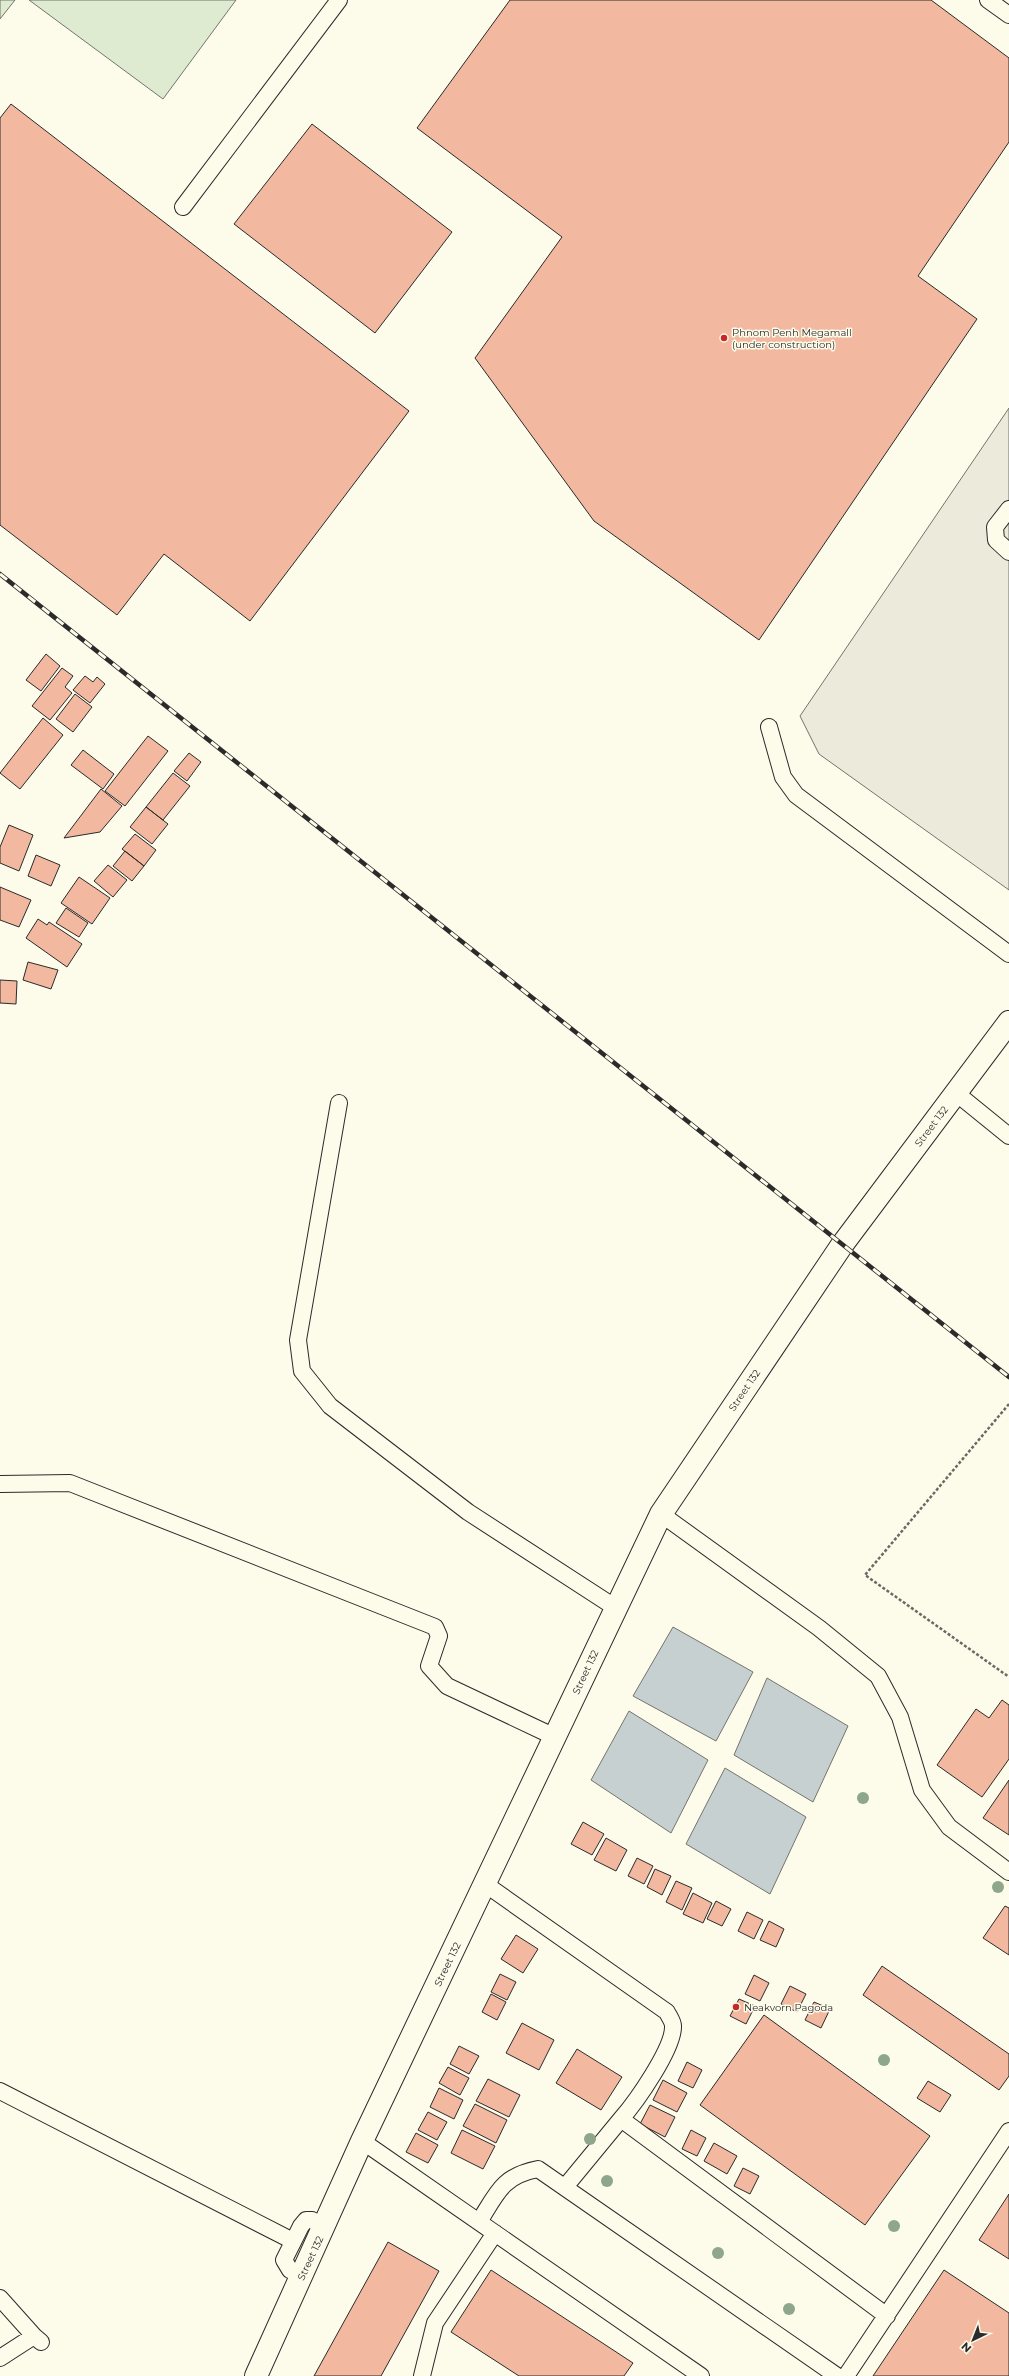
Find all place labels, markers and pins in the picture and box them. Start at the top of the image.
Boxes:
place label: Phnom Penh Megamall (under construction) [732,326,852,351]
marker: Phnom Penh Megamall (under construction) [719,333,729,343]
place label: Neakvorn Pagoda [744,2001,833,2014]
marker: Neakvorn Pagoda [731,2002,741,2012]

